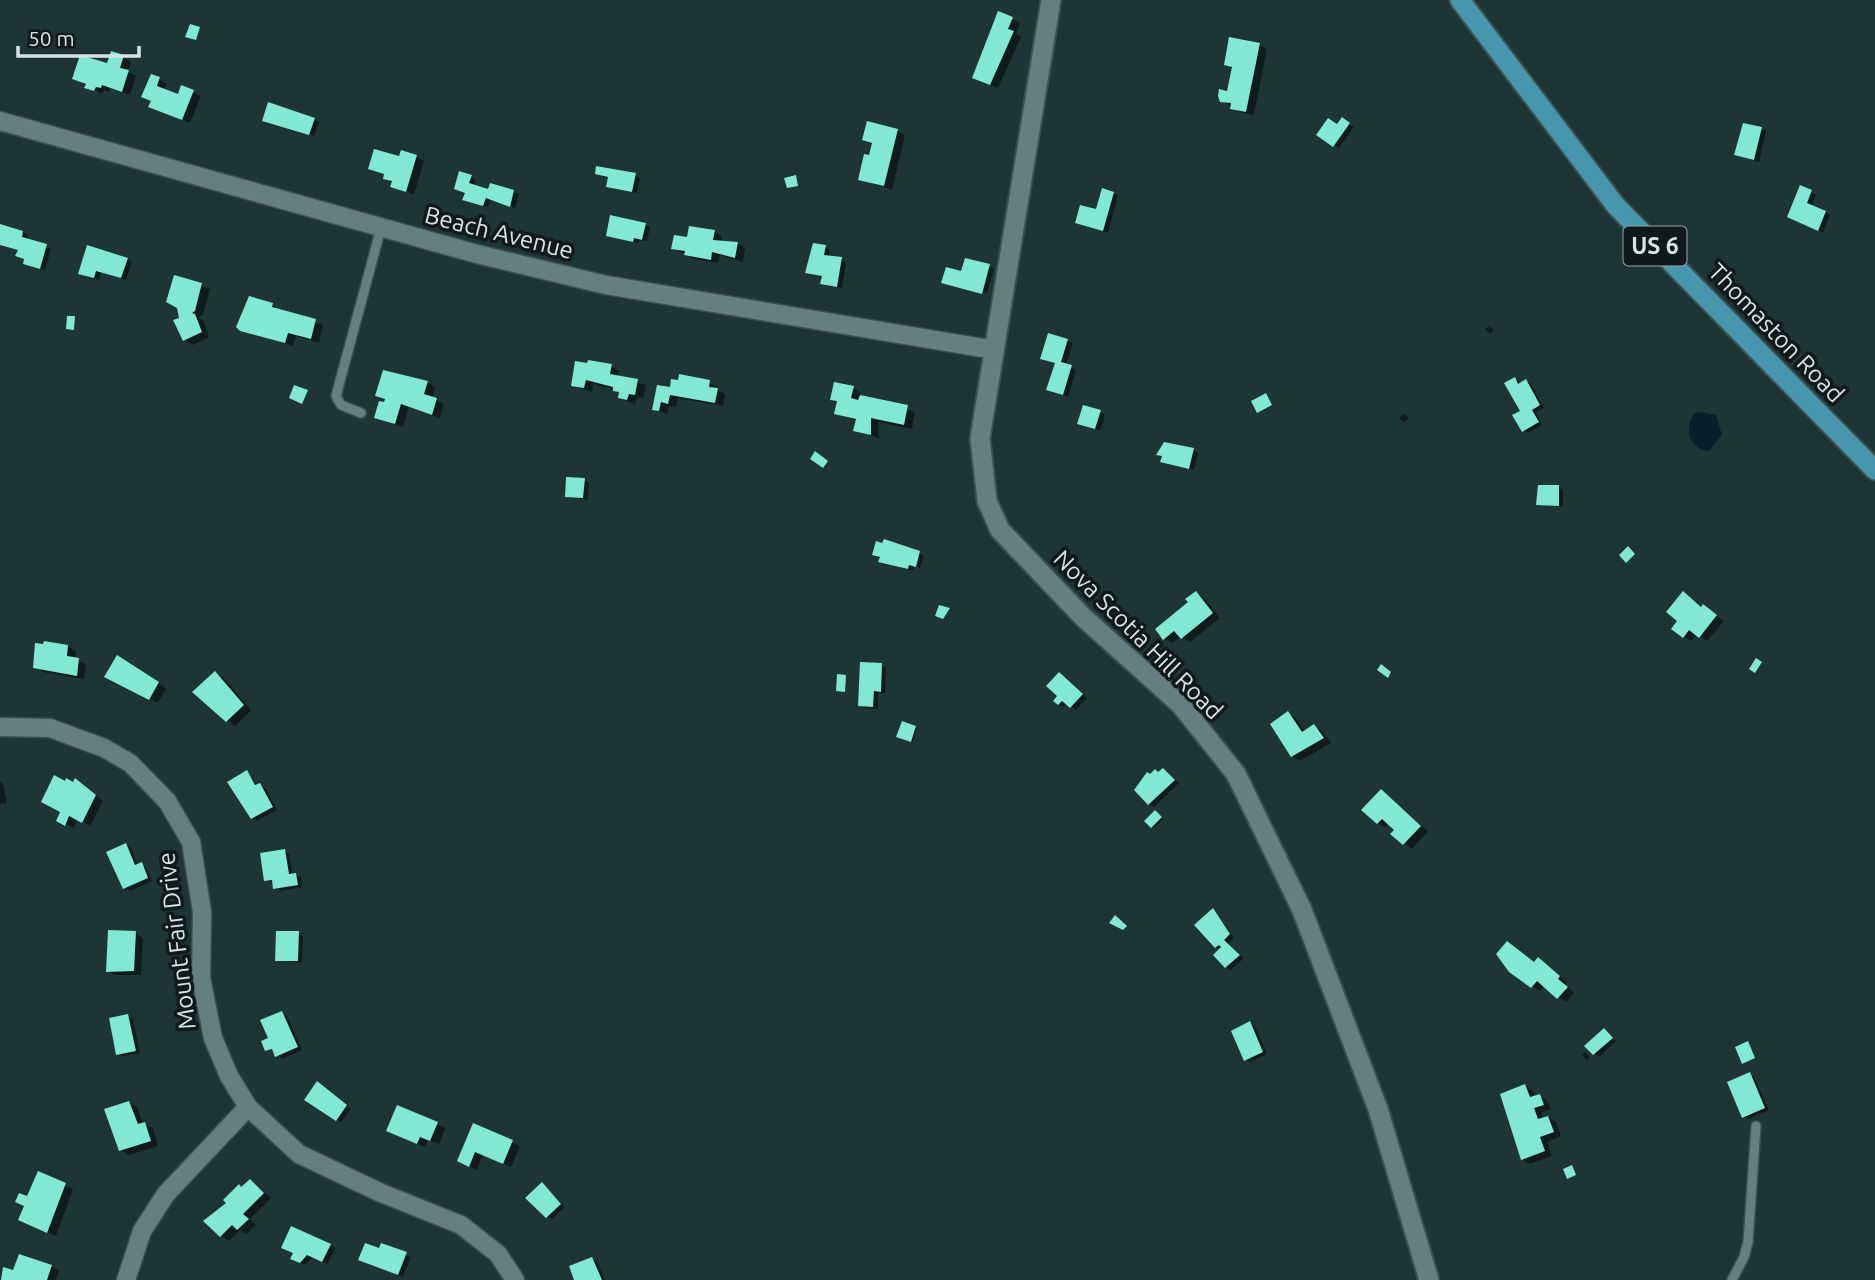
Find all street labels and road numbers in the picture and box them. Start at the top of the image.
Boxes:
street label: Beach Avenue [422,201,576,264]
road number: US 6 [1624,227,1686,266]
street label: Thomaston Road [1703,258,1849,408]
street label: Nova Scotia Hill Road [1048,545,1228,725]
street label: Mount Fair Drive [152,851,201,1031]

